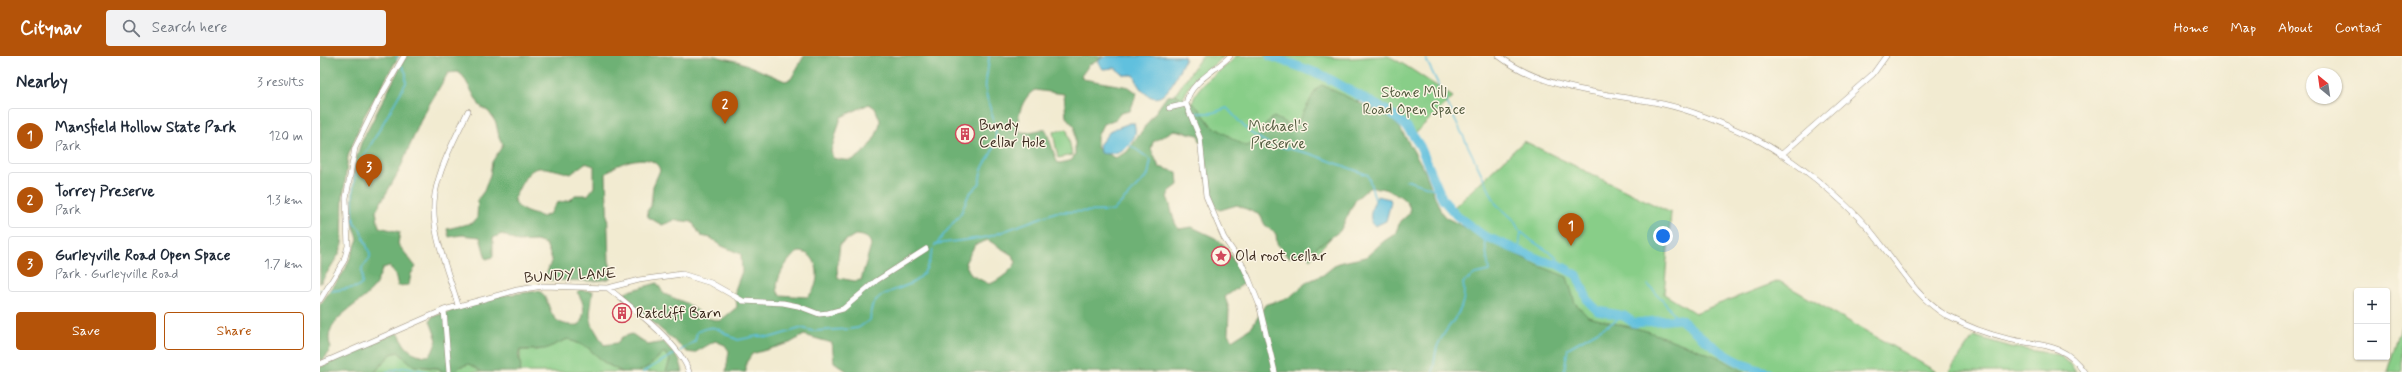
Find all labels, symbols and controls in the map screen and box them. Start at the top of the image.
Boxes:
search box [106,10,386,46]
text: Citynav [20,16,82,41]
icon: search [120,17,142,39]
text: Search here [152,18,227,38]
text: Home [2174,19,2208,37]
text: Map [2230,19,2256,37]
text: About [2278,19,2313,37]
text: Contact [2335,19,2382,37]
north arrow [2306,68,2342,104]
text: Nearby [16,71,68,93]
text: 3 results [257,74,304,91]
park label: Stone Mill Road Open Space [1362,83,1466,120]
pin: 2 [712,91,738,124]
place label: Bundy Cellar Hole [979,116,1046,153]
park label: Michael's Preserve [1248,117,1308,154]
text: Mansfield Hollow State Park [55,118,236,138]
building icon: Bundy Cellar Hole [954,123,976,145]
text: 1 [27,128,33,145]
text: 120 m [269,128,303,145]
text: Park [55,138,81,155]
pin: 3 [356,154,382,187]
text: Torrey Preserve [55,182,155,202]
text: 2 [27,192,33,209]
text: 1.3 km [266,192,303,209]
text: Park [55,202,81,219]
pin: 1 [1558,213,1584,246]
your location [1653,226,1673,246]
place icon: Old root cellar [1210,245,1232,267]
text: Gurleyville Road Open Space [55,246,230,266]
place label: Old root cellar [1235,247,1327,267]
text: 3 [27,256,33,273]
text: 1.7 km [264,256,303,273]
street label: BUNDY LANE [523,264,617,288]
text: Park · Gurleyville Road [55,266,178,283]
map controls [2354,288,2390,360]
button: + [2354,288,2390,324]
building icon: Ratcliff Barn [611,302,633,324]
place label: Ratcliff Barn [636,304,721,324]
button: Save [16,312,156,350]
button: Share [164,312,304,350]
button: − [2354,324,2390,360]

